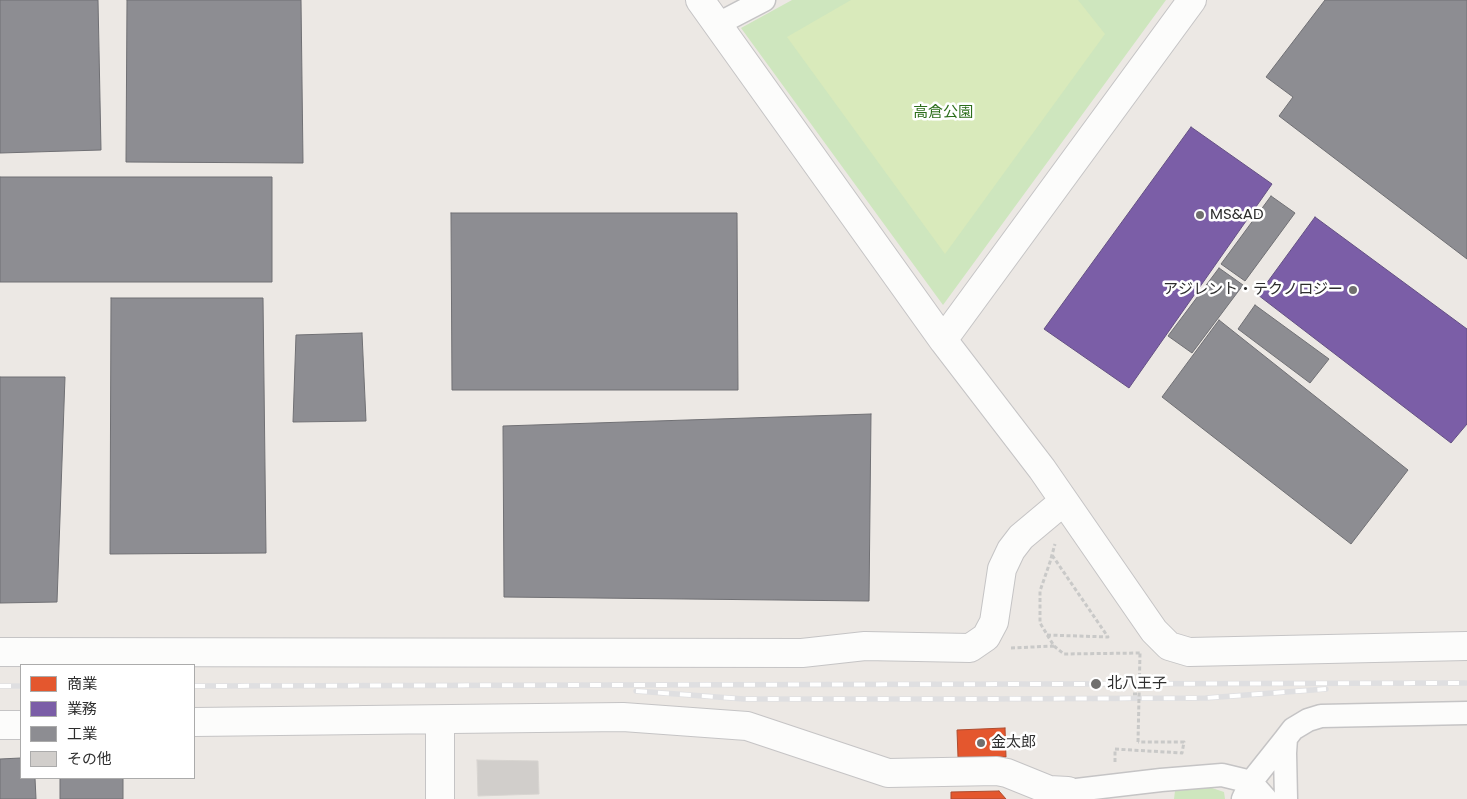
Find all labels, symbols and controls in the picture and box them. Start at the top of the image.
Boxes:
park label: 高倉公園 [913,104,973,122]
place label: MS&AD [1210,206,1264,224]
marker: MS&AD [1194,209,1206,221]
place label: アジレント・テクノロジー [1163,281,1343,299]
marker: アジレント・テクノロジー [1347,284,1359,296]
legend [20,664,195,779]
text: 商業 [67,673,97,694]
place label: 北八王子 [1107,675,1167,693]
marker: 北八王子 [1089,677,1103,691]
text: 業務 [67,698,97,719]
text: 工業 [67,723,97,744]
place label: 金太郎 [991,734,1036,752]
marker: 金太郎 [975,737,987,749]
text: その他 [67,748,112,769]

